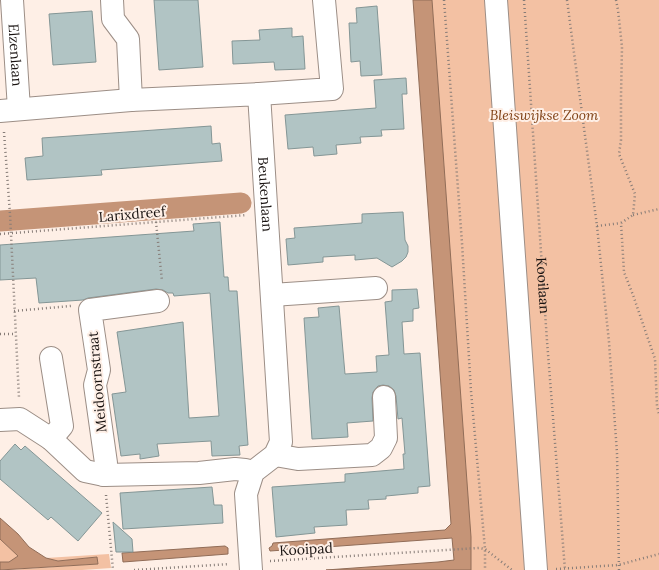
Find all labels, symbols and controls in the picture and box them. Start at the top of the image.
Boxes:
street label: Elzenlaan [5,23,27,87]
park label: Bleiswijkse Zoom [490,106,599,124]
street label: Beukenlaan [254,156,277,233]
street label: Larixdreef [98,202,167,226]
street label: Kooilaan [532,257,554,315]
street label: Meidoornstraat [84,330,110,433]
street label: Kooipad [279,539,333,559]

